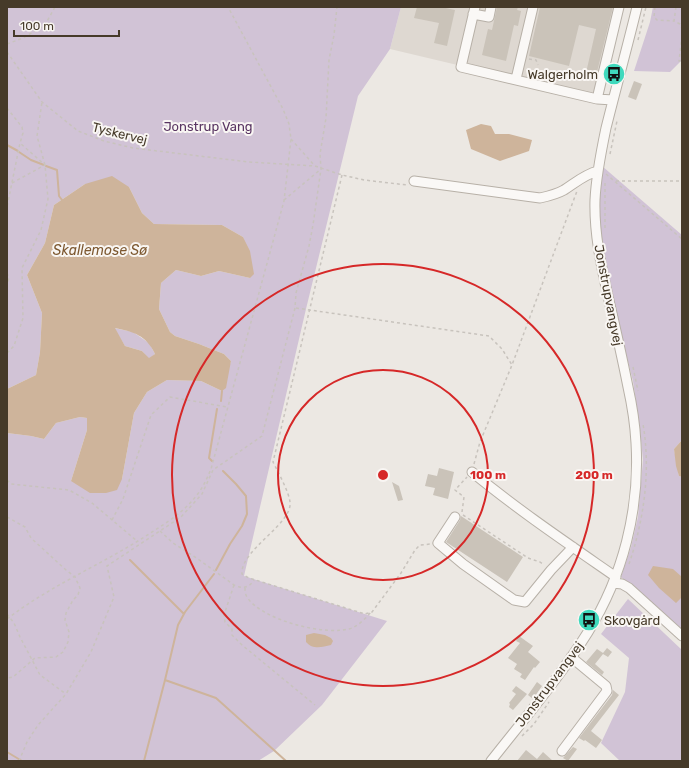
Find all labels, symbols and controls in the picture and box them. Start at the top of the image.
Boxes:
scale bar [14,12,119,38]
text: 100 m [20,19,54,33]
bus stop icon: Walgerholm [601,61,627,87]
place label: Walgerholm [527,67,598,83]
street label: Tyskervej [91,119,149,148]
park label: Jonstrup Vang [163,119,253,135]
water label: Skallemose Sø [53,242,147,259]
street label: Jonstrupvangvej [590,243,626,347]
centre of rings [376,468,390,482]
text: 100 m [470,468,506,482]
text: 200 m [575,468,613,482]
bus stop icon: Skovgård [576,607,602,633]
place label: Skovgård [604,613,660,629]
street label: Jonstrupvangvej [512,639,587,730]

